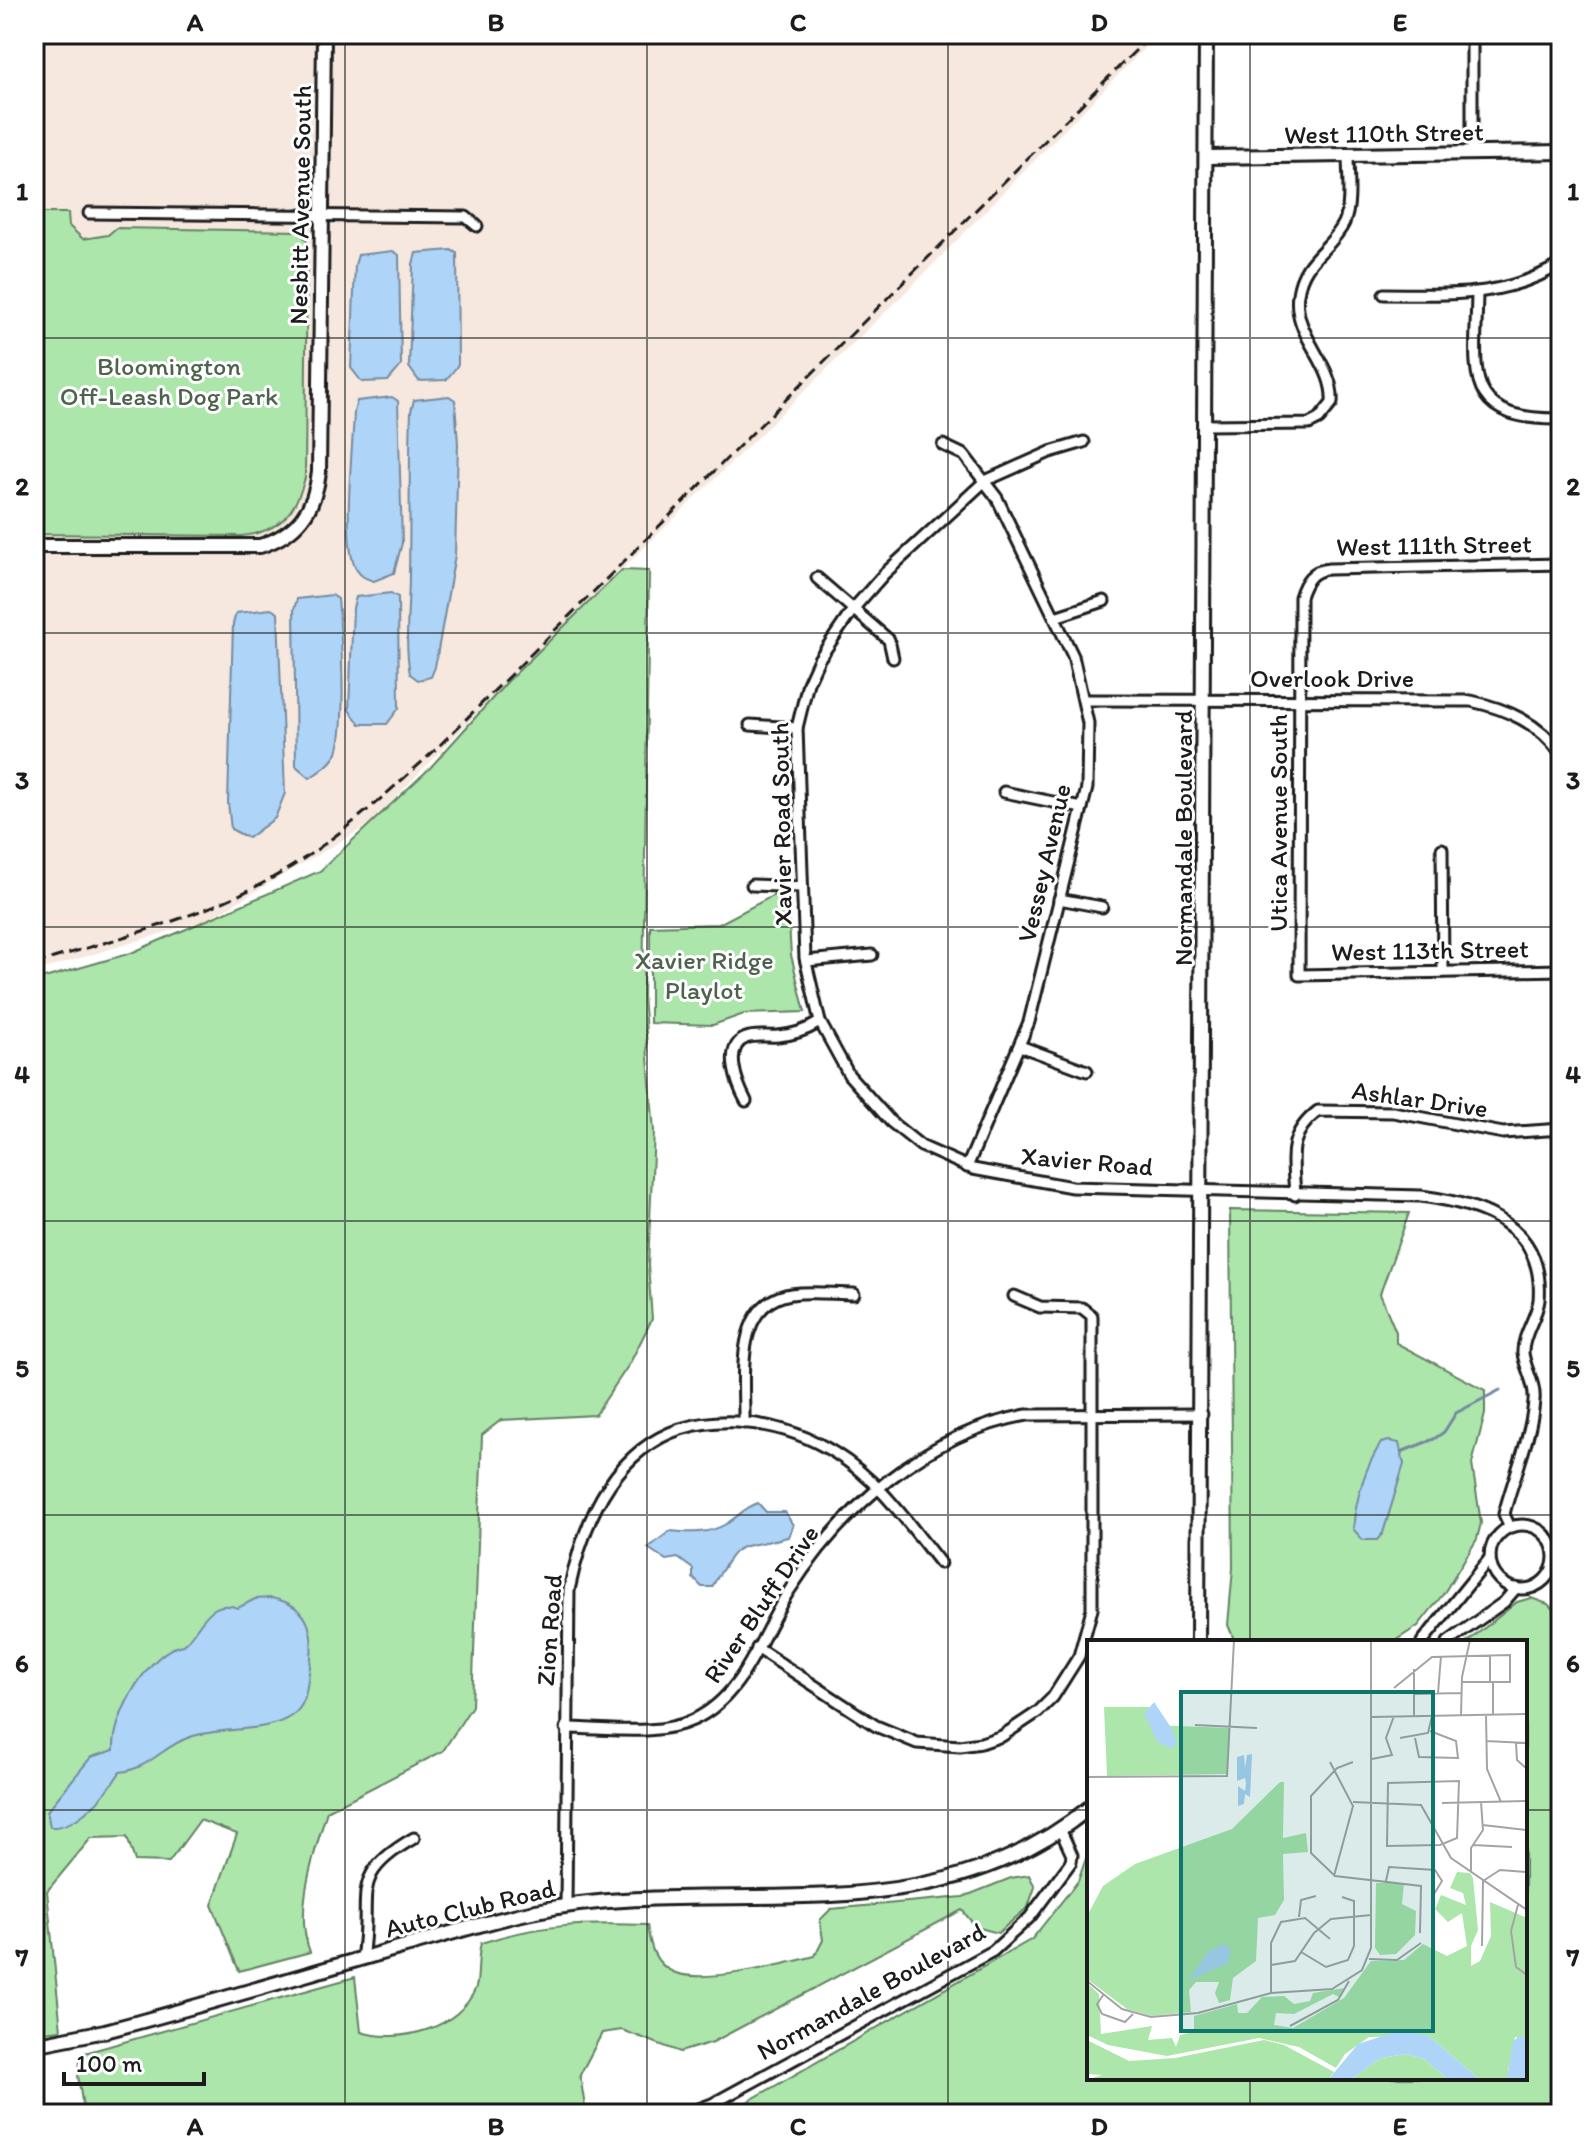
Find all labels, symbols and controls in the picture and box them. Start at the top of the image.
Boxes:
text: A [186,6,204,38]
text: B [488,6,505,38]
text: C [790,6,807,38]
text: D [1090,6,1108,38]
text: E [1393,6,1407,38]
street label: Nesbitt Avenue South [282,85,318,325]
street label: West 110th Street [1284,115,1484,151]
text: 1 [16,175,28,207]
text: 1 [1567,175,1579,207]
park label: Bloomington Off-Leash Dog Park [60,350,278,412]
text: 2 [15,470,29,502]
text: 2 [1566,470,1580,502]
street label: West 111th Street [1336,527,1532,563]
street label: Overlook Drive [1250,662,1414,694]
street label: Normandale Boulevard [1167,710,1199,966]
street label: Utica Avenue South [1262,714,1294,932]
street label: Xavier Road South [763,722,799,926]
text: 3 [15,764,29,796]
text: 3 [1566,764,1580,796]
street label: Vessey Avenue [1010,781,1078,945]
street label: West 113th Street [1331,932,1529,968]
park label: Xavier Ridge Playlot [634,944,774,1006]
text: 4 [14,1058,30,1090]
text: 4 [1565,1058,1581,1090]
street label: Ashlar Drive [1350,1074,1490,1124]
street label: Xavier Road [1019,1139,1155,1183]
text: 5 [15,1352,29,1384]
text: 5 [1566,1352,1580,1384]
street label: River Bluff Drive [696,1519,826,1689]
street label: Zion Road [529,1573,569,1687]
inset map [1087,1640,1527,2080]
text: 6 [15,1647,29,1679]
text: 6 [1566,1647,1580,1679]
street label: Auto Club Road [382,1871,559,1945]
street label: Normandale Boulevard [751,1915,991,2067]
text: 7 [15,1941,29,1973]
text: 7 [1566,1941,1580,1973]
scale bar [64,2036,204,2086]
text: 100 m [76,2049,142,2078]
text: A [186,2110,204,2142]
text: B [488,2110,505,2142]
text: C [790,2110,807,2142]
text: D [1090,2110,1108,2142]
text: E [1393,2110,1407,2142]

